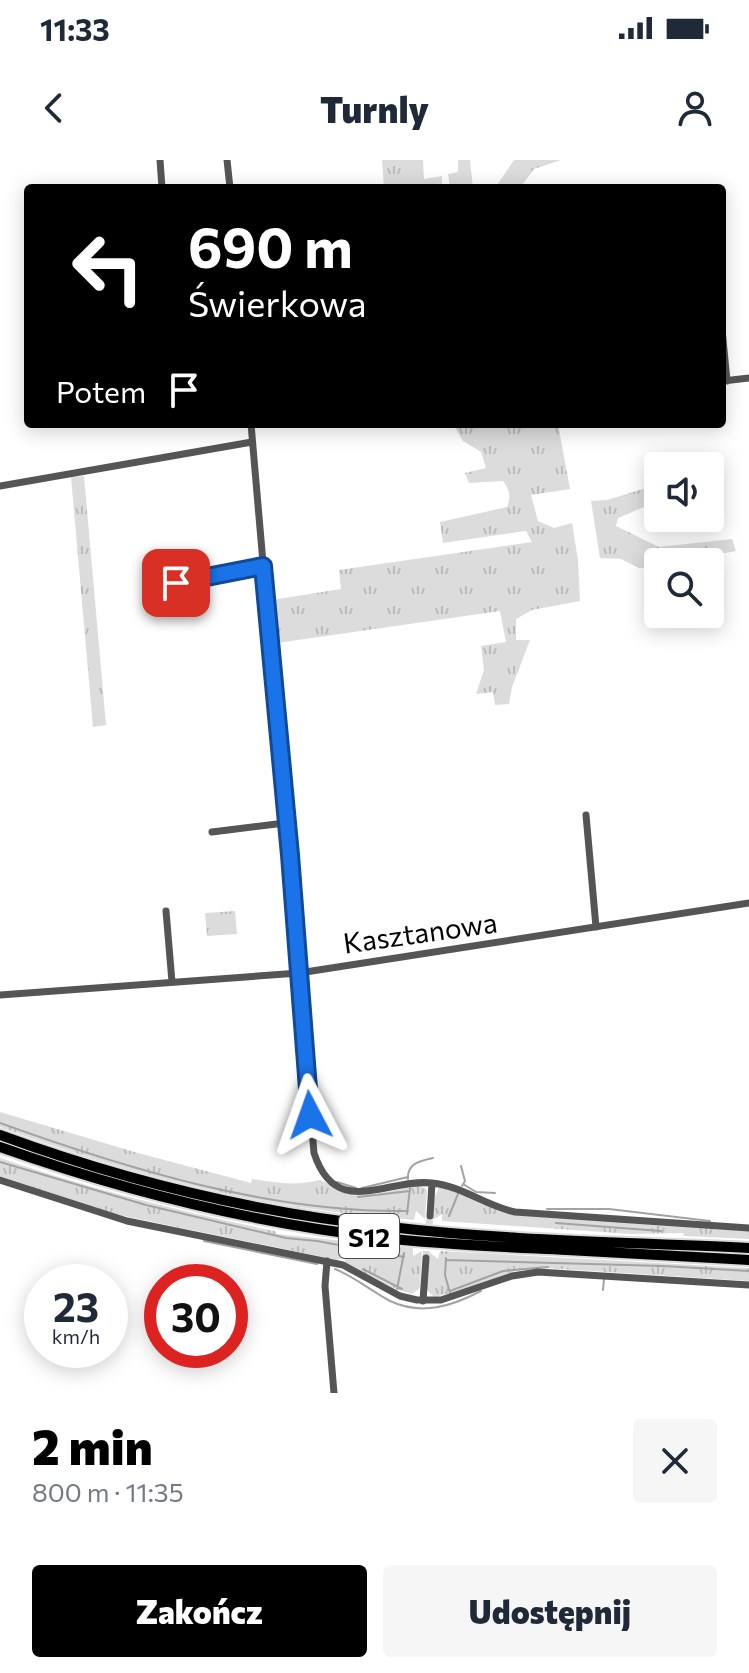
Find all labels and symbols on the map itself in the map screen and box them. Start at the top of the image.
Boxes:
pin [142,549,210,617]
street label: Kasztanowa [341,904,499,960]
position arrow [268,1073,352,1157]
road number: S12 [339,1214,399,1258]
speed limit sign: 30 [144,1264,248,1368]

